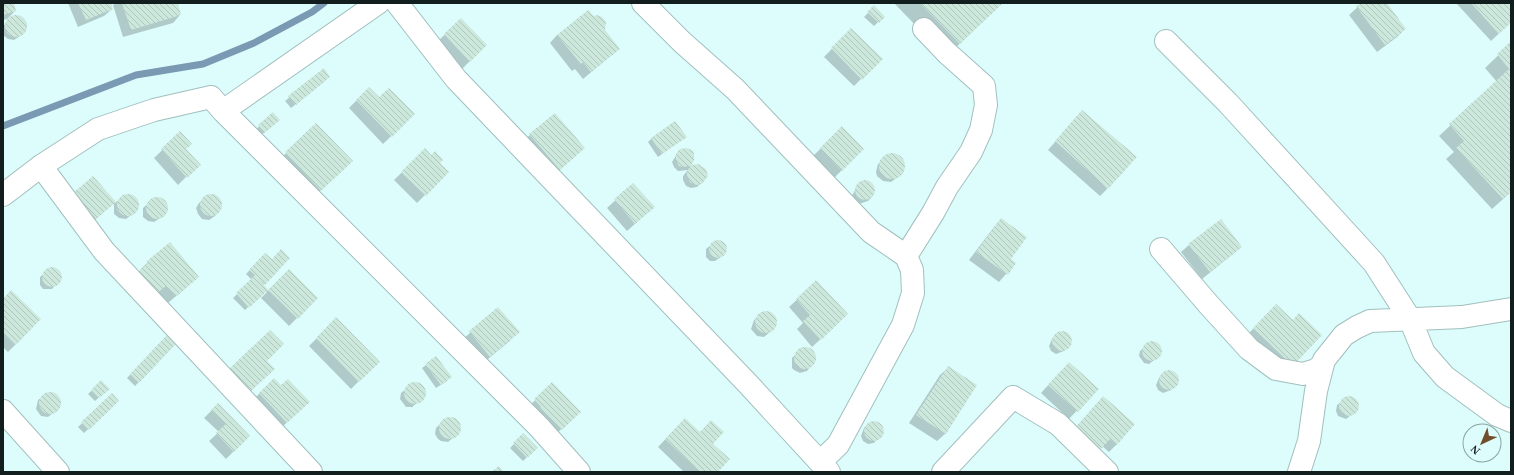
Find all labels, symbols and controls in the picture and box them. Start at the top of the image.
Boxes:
north arrow [1462,423,1502,463]
text: N [1468,443,1482,457]

